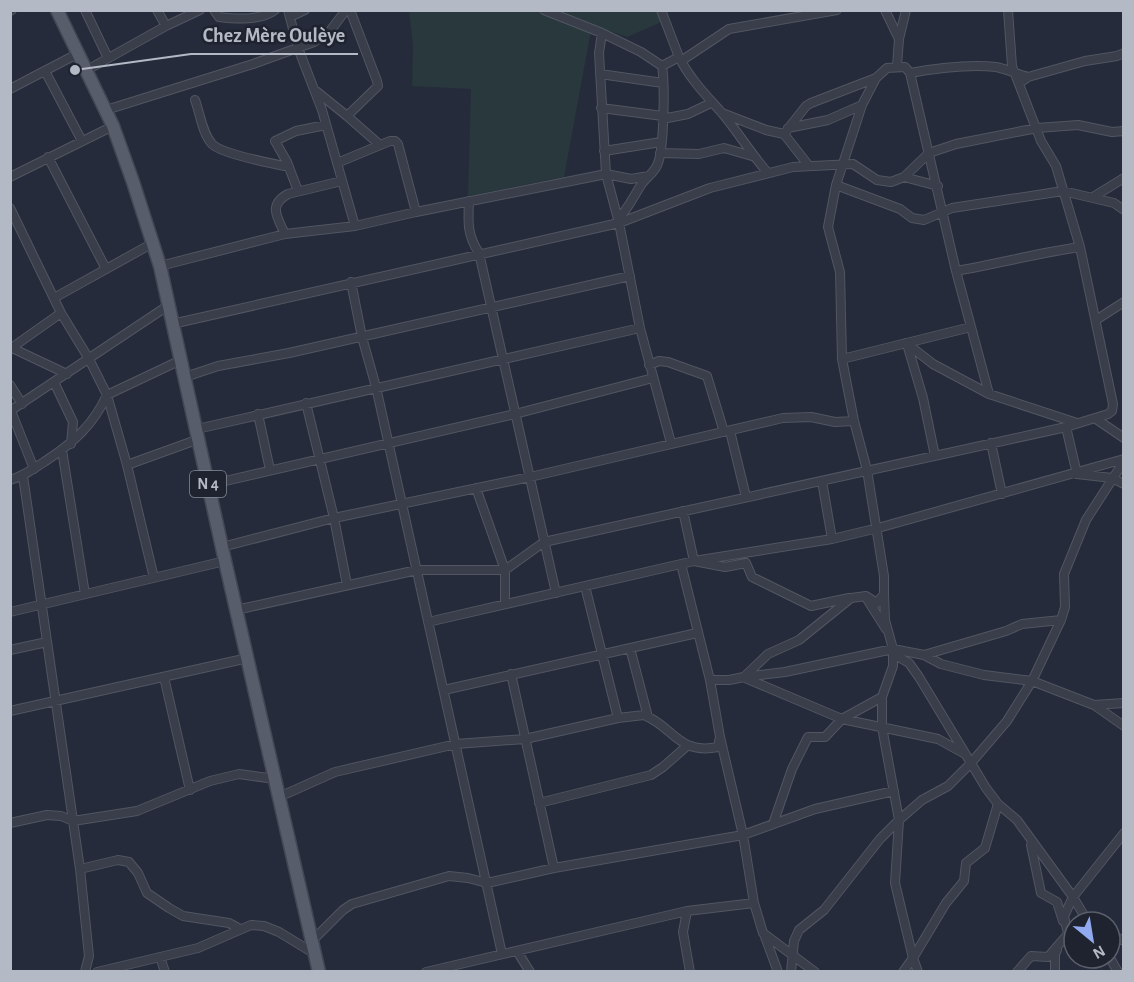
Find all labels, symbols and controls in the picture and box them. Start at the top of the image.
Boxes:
callout: Chez Mère Oulèye [191,16,358,54]
text: Chez Mère Oulèye [203,26,345,46]
road number: N 4 [190,471,226,497]
north arrow [1062,910,1122,970]
text: N [1090,942,1108,962]

